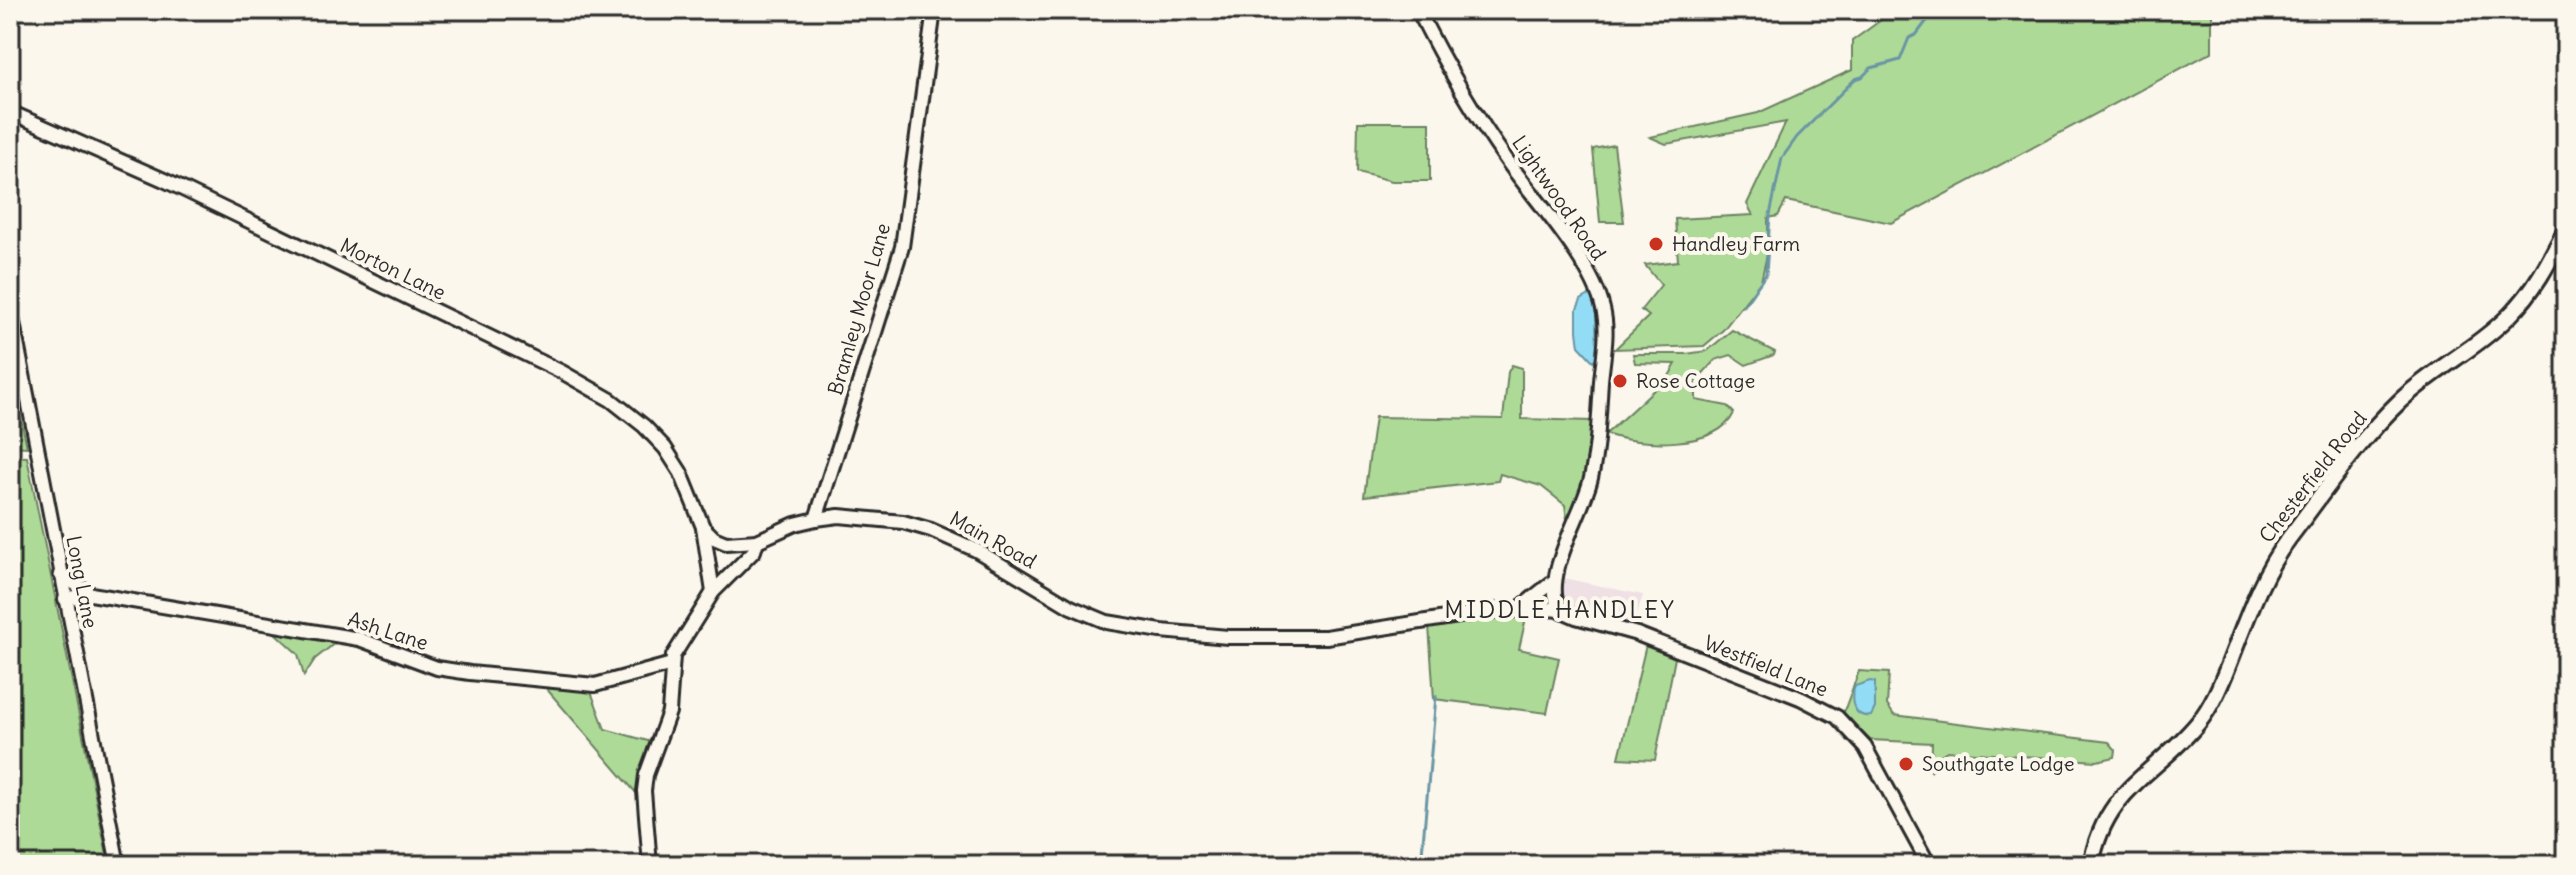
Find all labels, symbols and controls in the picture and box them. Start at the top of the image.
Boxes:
street label: Lightwood Road [1507,131,1612,265]
street label: Bramley Moor Lane [822,220,895,398]
place label: Handley Farm [1672,231,1800,256]
street label: Morton Lane [336,232,450,305]
marker: Handley Farm [1647,235,1665,253]
place label: Rose Cottage [1636,368,1755,393]
marker: Rose Cottage [1611,372,1629,390]
street label: Chesterfield Road [2254,406,2372,547]
street label: Main Road [946,506,1041,574]
street label: Long Lane [61,533,104,630]
district label: MIDDLE HANDLEY [1444,594,1676,624]
street label: Ash Lane [345,606,431,655]
street label: Westfield Lane [1701,629,1832,702]
place label: Southgate Lodge [1922,751,2075,776]
marker: Southgate Lodge [1897,755,1915,773]

